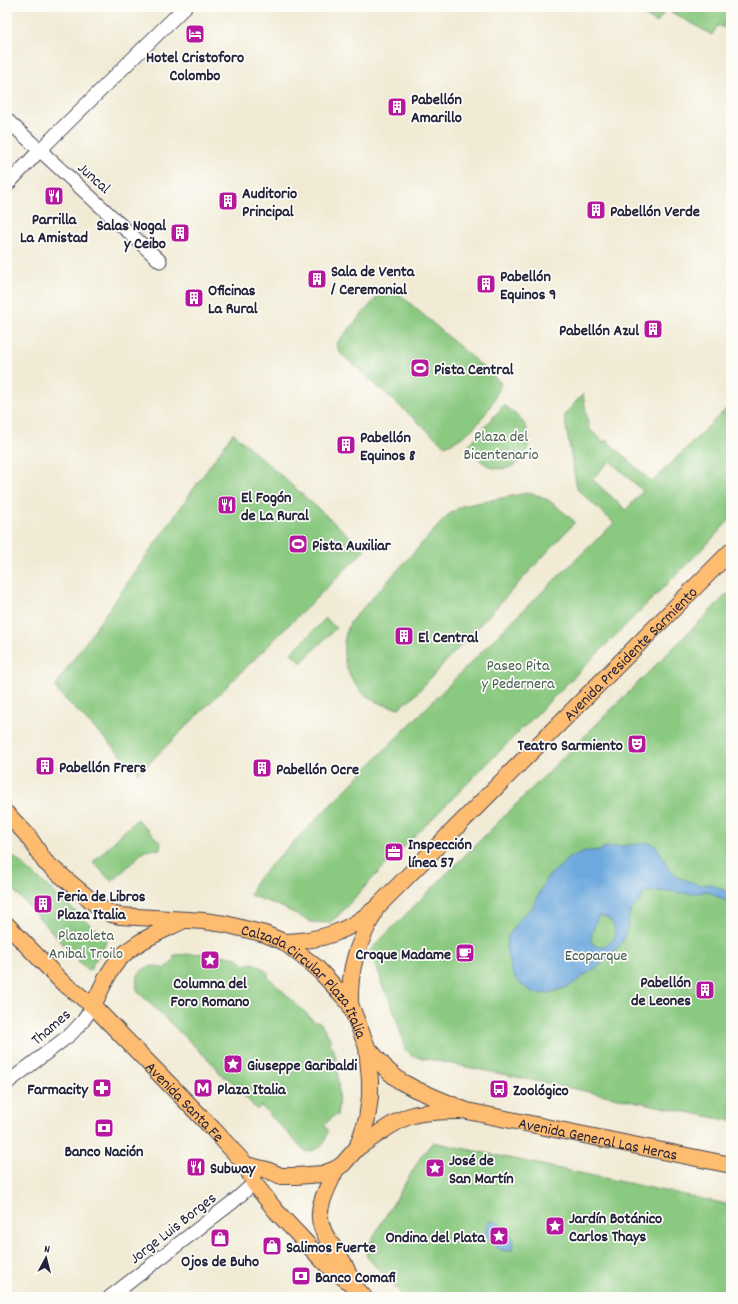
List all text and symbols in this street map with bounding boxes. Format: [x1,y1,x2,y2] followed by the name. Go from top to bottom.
[184,23,206,45] hotel icon: Hotel Cristoforo Colombo
[146,47,244,88] place label: Hotel Cristoforo Colombo
[411,89,462,130] place label: Pabellón Amarillo
[386,96,408,118] building icon: Pabellón Amarillo
[72,158,115,200] street label: Juncal
[242,183,297,224] place label: Auditorio Principal
[43,185,65,207] restaurant icon: Parrilla La Amistad
[217,190,239,212] building icon: Auditorio Principal
[585,199,607,221] building icon: Pabellón Verde
[610,201,700,224] place label: Pabellón Verde
[20,209,88,250] place label: Parrilla La Amistad
[96,215,166,256] place label: Salas Nogal y Ceibo
[169,222,191,244] building icon: Salas Nogal y Ceibo
[330,261,416,302] place label: Sala de Venta / Ceremonial
[500,266,556,307] place label: Pabellón Equinos 9
[306,268,328,290] building icon: Sala de Venta / Ceremonial
[475,273,497,295] building icon: Pabellón Equinos 9
[208,280,258,321] place label: Oficinas La Rural
[183,287,205,309] building icon: Oficinas La Rural
[642,318,664,340] building icon: Pabellón Azul
[559,320,639,343] place label: Pabellón Azul
[409,357,431,379] sports icon: Pista Central
[434,359,514,382] place label: Pista Central
[463,426,539,467] park label: Plaza del Bicentenario
[360,427,416,468] place label: Pabellón Equinos 8
[335,434,357,456] building icon: Pabellón Equinos 8
[241,487,309,528] place label: El Fogón de La Rural
[216,494,238,516] restaurant icon: El Fogón de La Rural
[287,533,309,555] sports icon: Pista Auxiliar
[312,535,392,558] place label: Pista Auxiliar
[559,582,704,727] street label: Avenida Presidente Sarmiento
[393,625,415,647] building icon: El Central
[418,627,478,650] place label: El Central
[482,655,555,696] park label: Paseo Pita y Pedernera
[626,733,648,755] theatre icon: Teatro Sarmiento
[518,735,623,758] place label: Teatro Sarmiento
[34,755,56,777] building icon: Pabellón Frers
[59,757,147,780] place label: Pabellón Frers
[251,757,273,779] building icon: Pabellón Ocre
[276,759,359,782] place label: Pabellón Ocre
[408,834,472,875] place label: Inspección línea 57
[383,841,405,863] office icon: Inspección línea 57
[57,886,146,927] place label: Feria de Libros Plaza Italia
[32,893,54,915] building icon: Feria de Libros Plaza Italia
[238,919,372,1043] street label: Calzada Circular Plaza Italia
[49,925,123,966] park label: Plazoleta Anibal Troilo
[454,942,476,964] cafe icon: Croque Madame
[355,944,451,967] place label: Croque Madame
[565,945,627,968] park label: Ecoparque
[199,949,221,971] place icon: Columna del Foro Romano
[631,972,691,1013] place label: Pabellón de Leones
[171,973,249,1014] place label: Columna del Foro Romano
[694,979,716,1001] building icon: Pabellón de Leones
[27,1004,77,1052] street label: Thames
[222,1053,244,1075] place icon: Giuseppe Garibaldi
[247,1055,357,1078] place label: Giuseppe Garibaldi
[139,1057,229,1148] street label: Avenida Santa Fe
[91,1077,113,1099] pharmacy icon: Farmacity
[192,1077,214,1099] metro station icon: Plaza Italia
[488,1078,510,1100] bus stop icon: Zoológico
[27,1079,90,1102] place label: Farmacity
[217,1079,287,1102] place label: Plaza Italia
[513,1080,569,1103] place label: Zoológico
[516,1113,680,1168] street label: Avenida General Las Heras
[93,1117,115,1139] bank icon: Banco Nación
[65,1141,143,1164] place label: Banco Nación
[449,1150,514,1191] place label: José de San Martín
[185,1156,207,1178] restaurant icon: Subway
[424,1157,446,1179] place icon: José de San Martín
[210,1158,257,1181] place label: Subway
[125,1187,222,1270] street label: Jorge Luis Borges
[569,1208,662,1249] place label: Jardín Botánico Carlos Thays
[544,1215,566,1237] place icon: Jardín Botánico Carlos Thays
[488,1225,510,1247] place icon: Ondina del Plata
[209,1227,231,1249] shop icon: Ojos de Buho
[385,1227,486,1250] place label: Ondina del Plata
[261,1235,283,1257] shop icon: Salimos Fuerte
[286,1237,376,1260] place label: Salimos Fuerte
[26,1238,66,1278] north arrow
[43,1242,51,1258] text: N
[181,1251,259,1274] place label: Ojos de Buho
[290,1265,312,1287] bank icon: Banco Comafi
[315,1267,396,1290] place label: Banco Comafi

